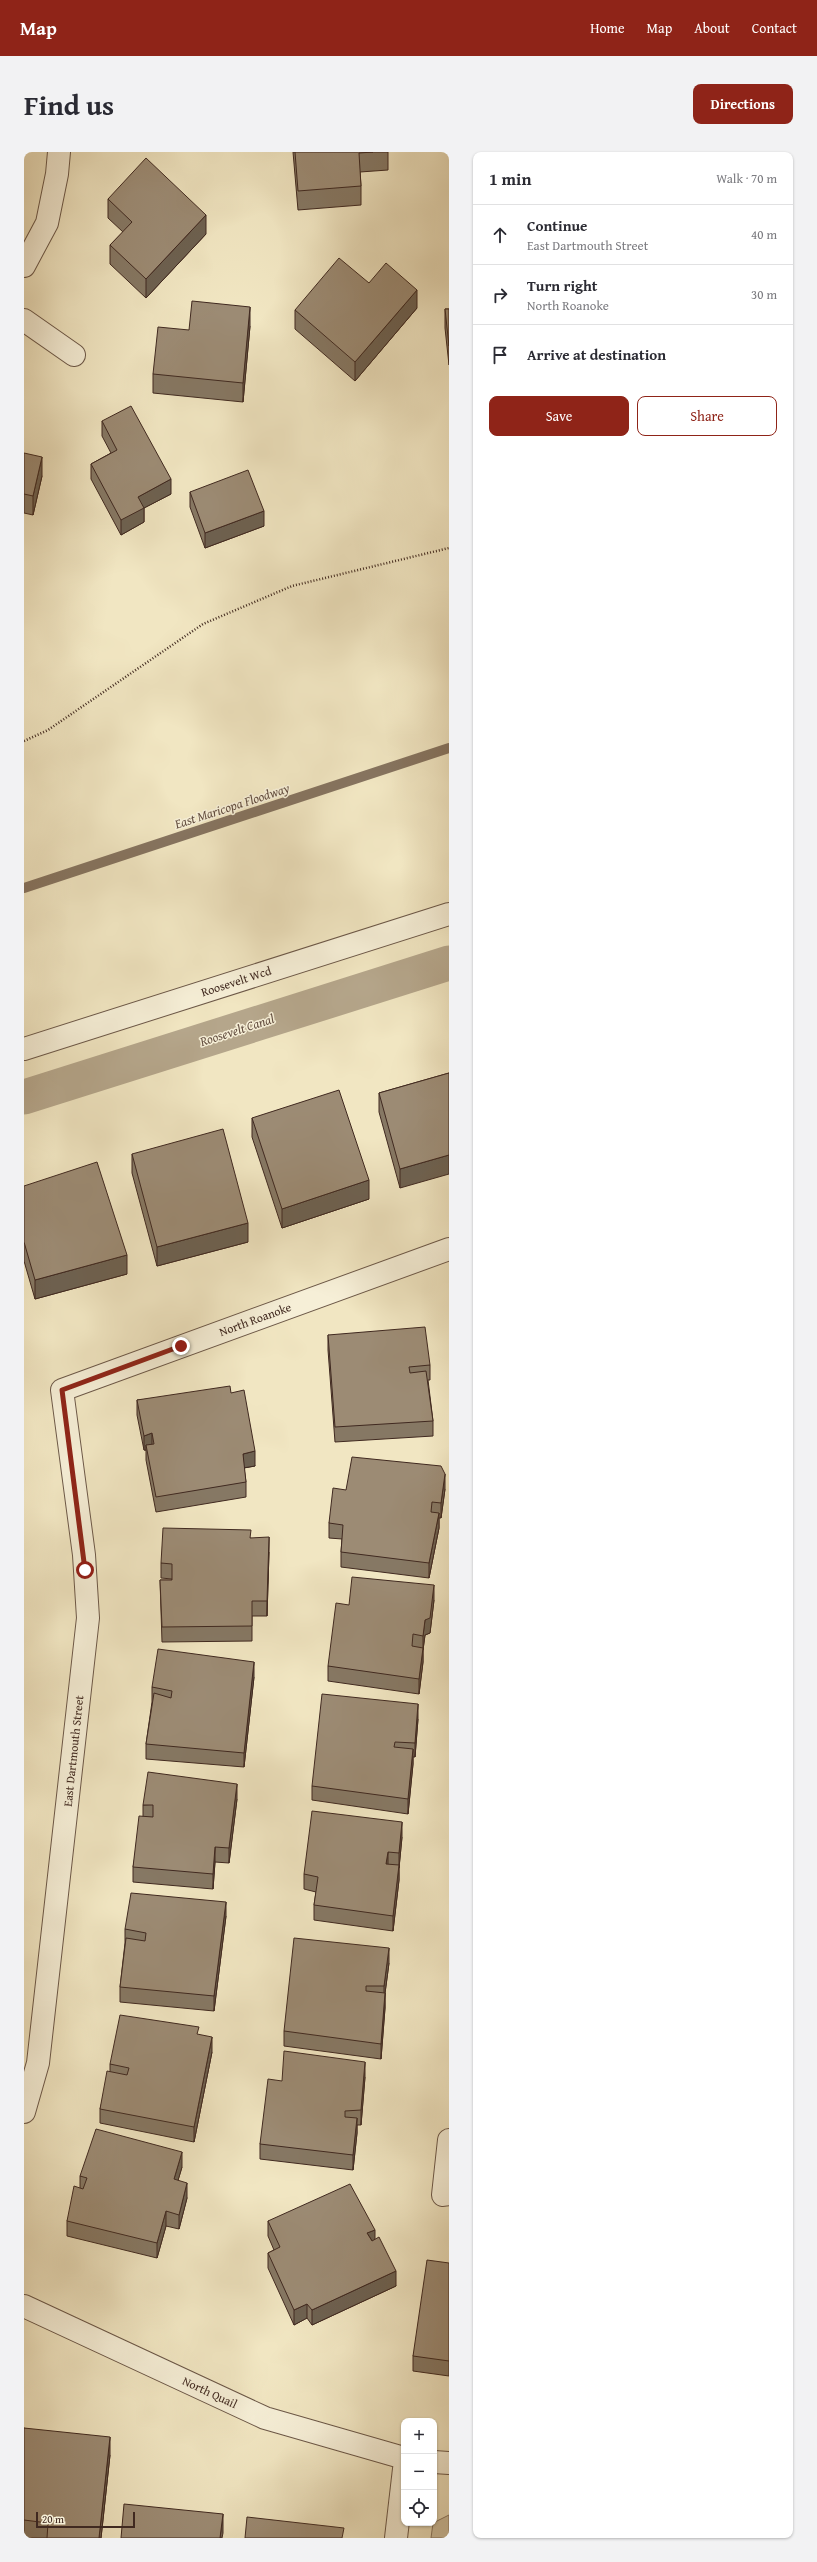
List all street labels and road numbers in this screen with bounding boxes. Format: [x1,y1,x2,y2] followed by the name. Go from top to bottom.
[199,961,274,1000] street label: Roosevelt Wcd
[217,1298,294,1340] street label: North Roanoke
[59,1694,87,1808] street label: East Dartmouth Street
[180,2372,241,2412] street label: North Quail

